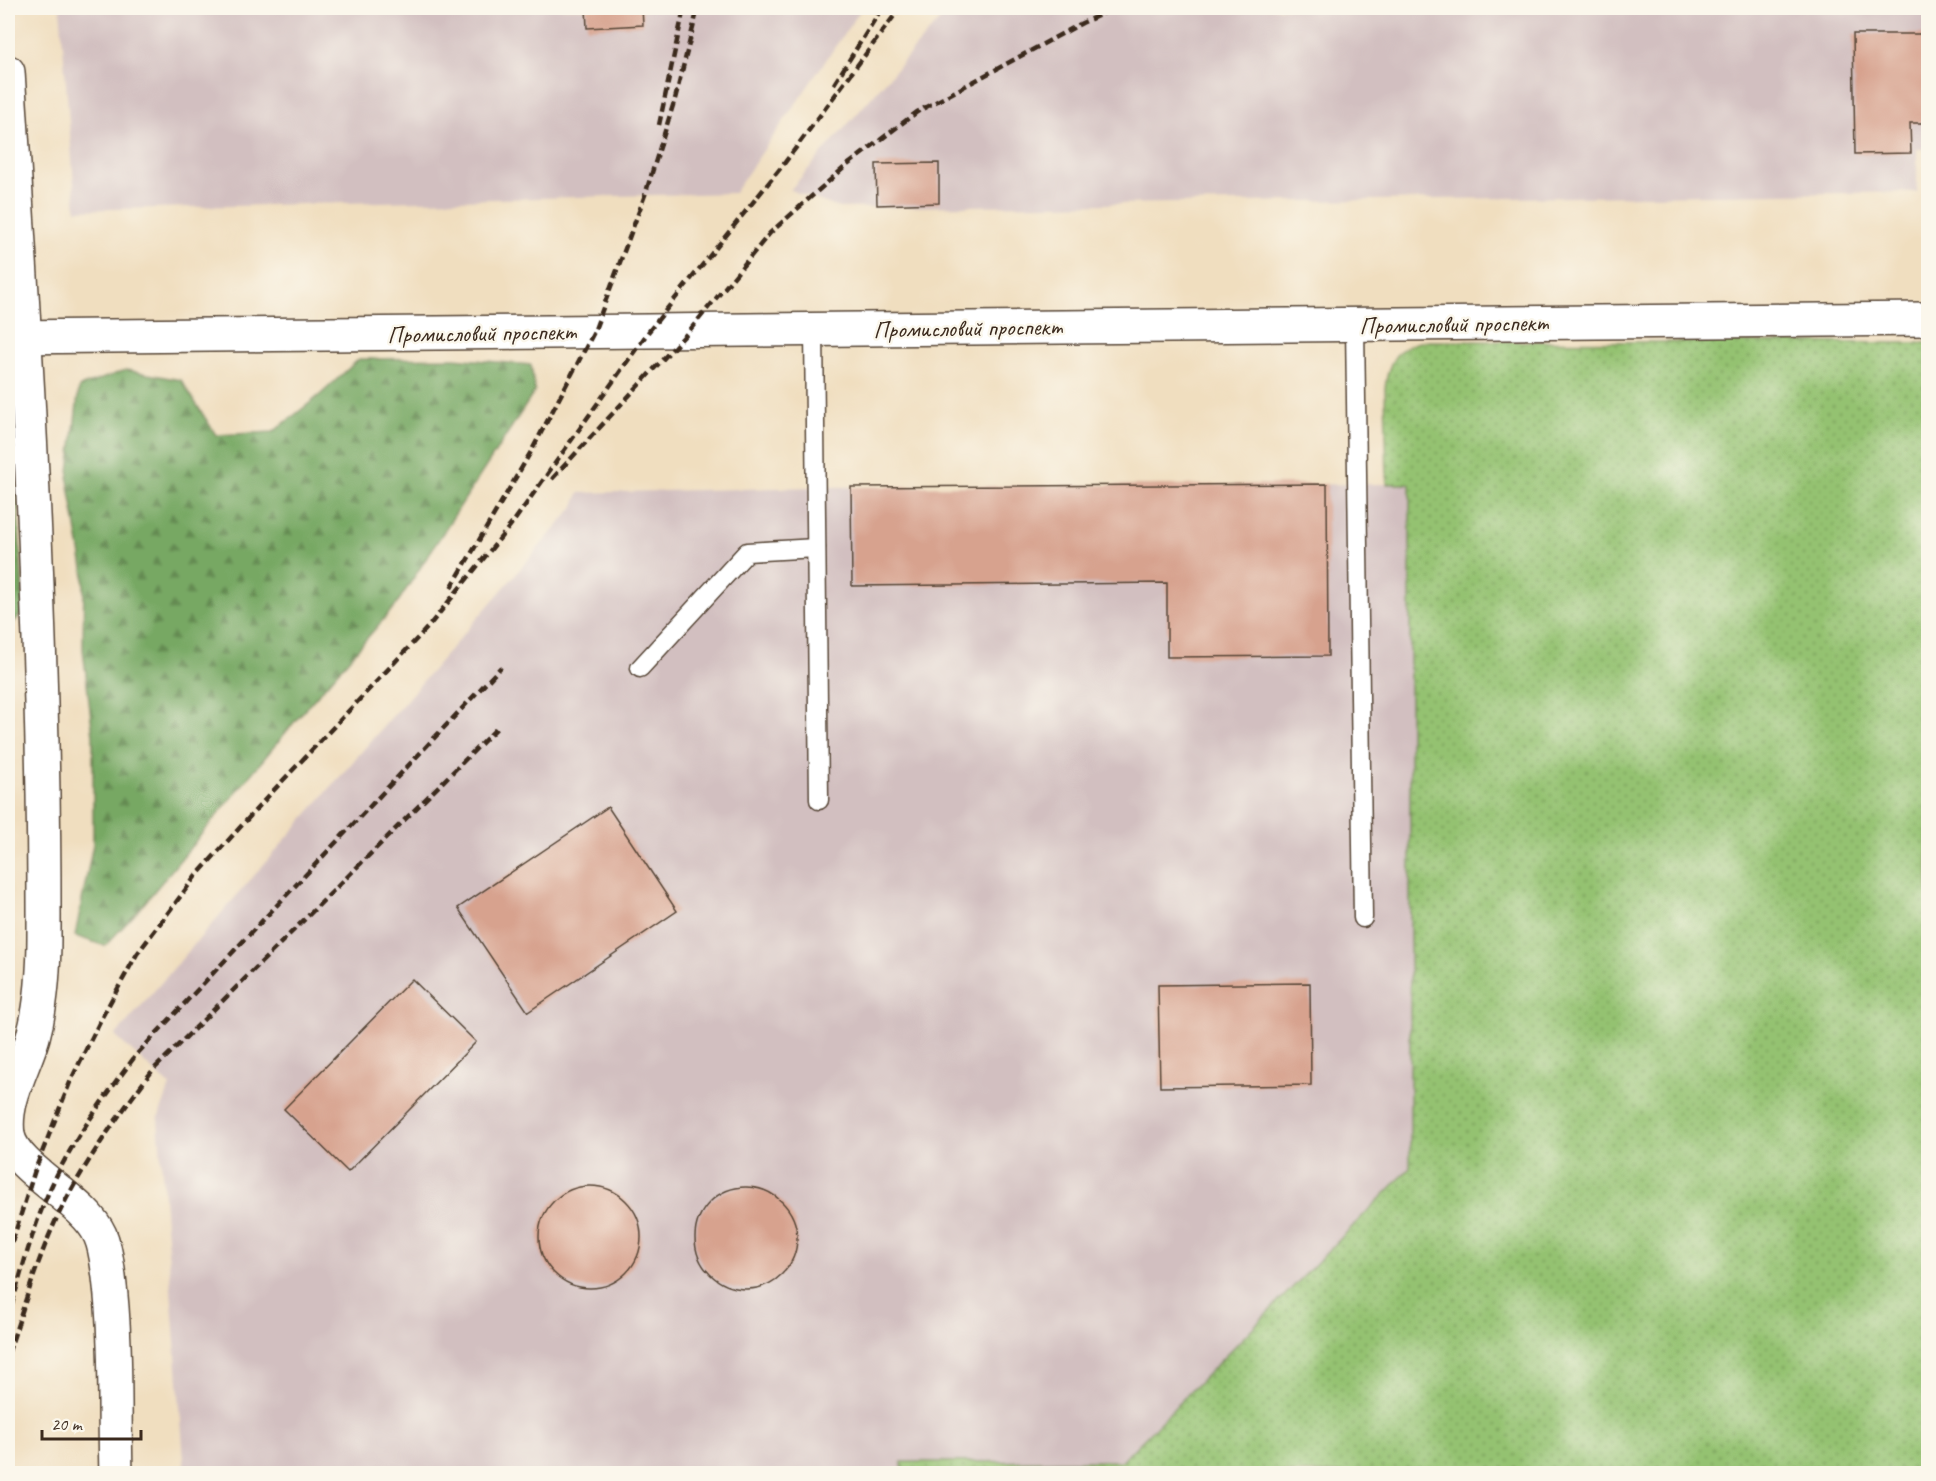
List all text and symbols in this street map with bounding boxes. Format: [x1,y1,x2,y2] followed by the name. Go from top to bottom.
[1359,307,1549,341] street label: Промисловий проспект
[873,311,1063,345] street label: Промисловий проспект
[387,316,577,350] street label: Промисловий проспект
[42,1403,141,1441] scale bar
[51,1413,84,1435] text: 20 m

